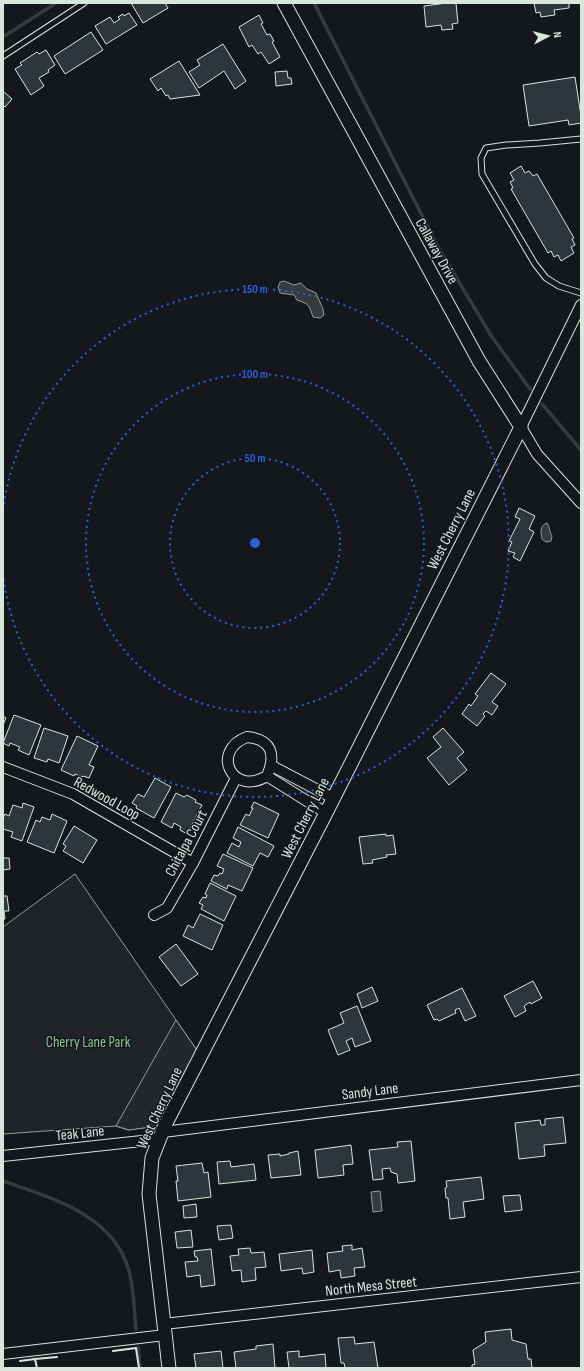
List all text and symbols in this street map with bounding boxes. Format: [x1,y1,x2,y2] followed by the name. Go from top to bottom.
[528,16,568,56] north arrow
[551,31,564,39] text: N
[411,215,462,287] street label: Callaway Drive
[242,282,268,297] text: 150 m
[242,367,268,382] text: 100 m
[245,451,265,466] text: 50 m
[423,486,480,573] street label: West Cherry Lane
[248,536,262,550] centre of rings
[70,773,143,824] street label: Redwood Loop
[277,775,334,862] street label: West Cherry Lane
[161,806,212,880] street label: Chitalpa Court
[46,1033,131,1052] park label: Cherry Lane Park
[132,1064,187,1152] street label: West Cherry Lane
[341,1079,399,1104] street label: Sandy Lane
[55,1121,105,1145] street label: Teak Lane
[324,1272,418,1301] street label: North Mesa Street

